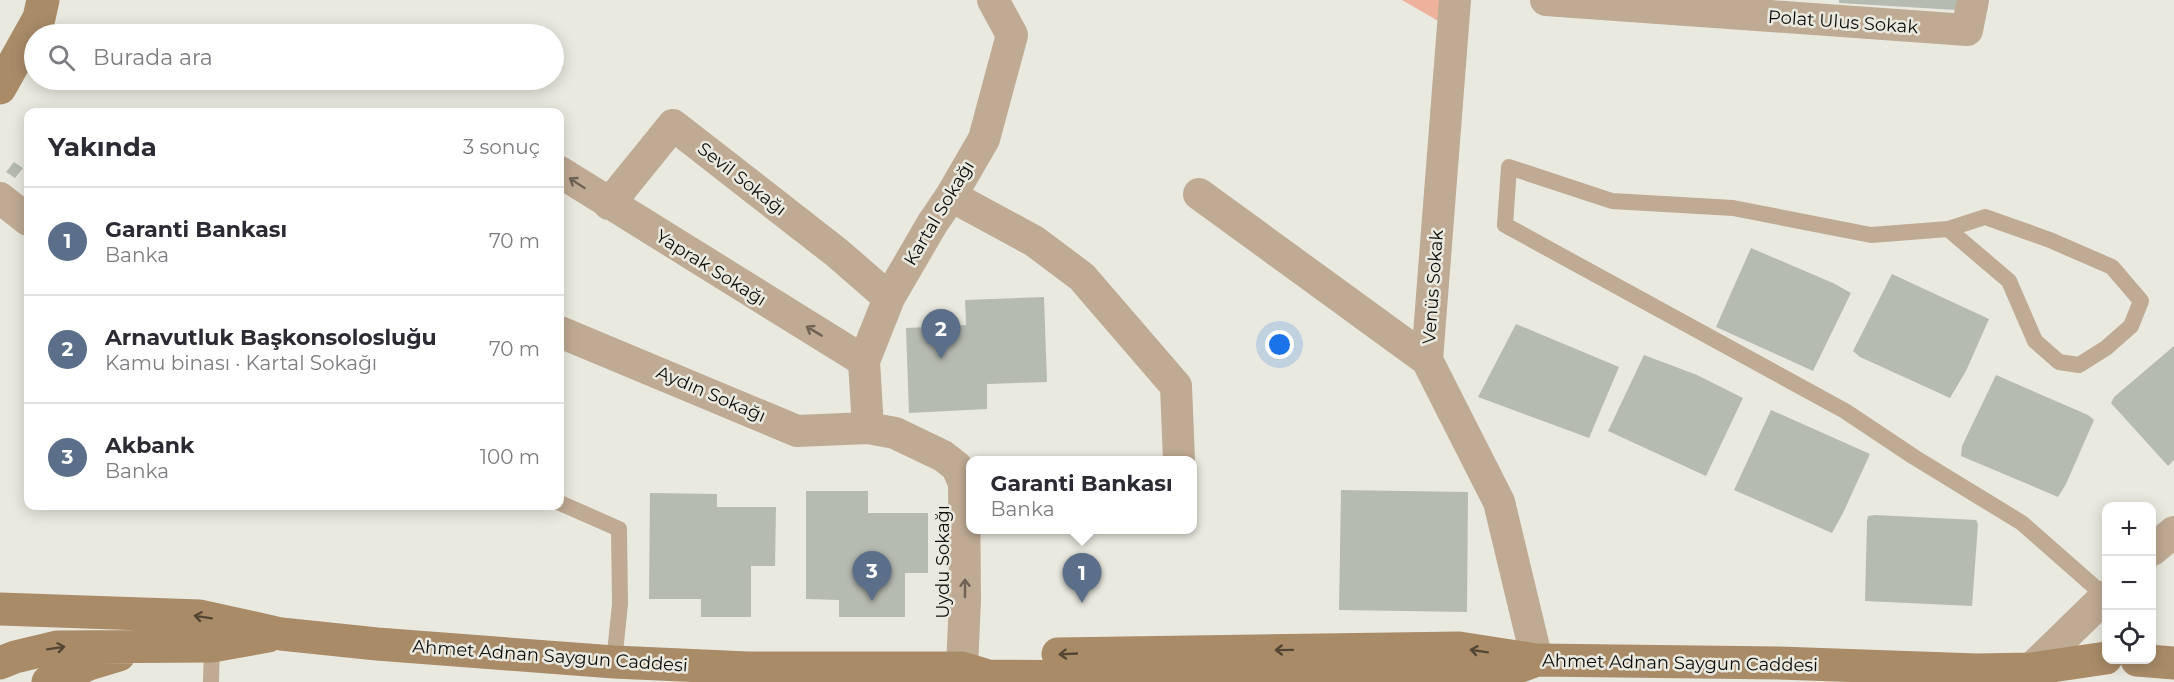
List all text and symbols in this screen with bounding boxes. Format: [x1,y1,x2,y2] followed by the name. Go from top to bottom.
[1767,6,1919,38] street label: Polat Ulus Sokak
[24,24,564,90] search box
[45,41,78,74] icon: search
[93,44,213,71] text: Burada ara
[48,131,157,163] text: Yakında
[463,135,540,159] text: 3 sonuç
[693,137,791,221] street label: Sevil Sokağı
[899,157,979,269] street label: Kartal Sokağı
[569,177,586,189] one-way arrow
[105,216,287,243] text: Garanti Bankası
[652,225,770,311] street label: Yaprak Sokağı
[64,229,71,253] text: 1
[489,229,540,253] text: 70 m
[1418,229,1448,345] street label: Venüs Sokak
[105,243,169,267] text: Banka
[922,310,960,359] pin: 2
[105,324,437,351] text: Arnavutluk Başkonsolosluğu
[806,324,823,336] one-way arrow
[1265,330,1294,359] your location
[62,337,73,361] text: 2
[489,337,540,361] text: 70 m
[105,351,377,375] text: Kamu binası · Kartal Sokağı
[653,361,769,427] street label: Aydın Sokağı
[105,432,194,459] text: Akbank
[62,445,73,469] text: 3
[480,445,540,469] text: 100 m
[966,456,1197,534] popup
[105,459,169,483] text: Banka
[990,470,1173,497] text: Garanti Bankası
[990,497,1054,521] text: Banka
[2102,502,2156,664] map controls
[2102,502,2156,556] button: +
[932,505,954,619] street label: Uydu Sokağı
[852,552,892,601] pin: 3
[1062,554,1102,603] pin: 1
[2102,556,2156,610] button: −
[959,579,971,599] one-way arrow
[2102,610,2156,664] button: locate
[194,611,214,622] one-way arrow
[412,635,688,677] street label: Ahmet Adnan Saygun Caddesi
[46,642,66,653] one-way arrow
[1275,644,1295,656] one-way arrow
[1469,645,1489,656] one-way arrow
[1059,648,1079,659] one-way arrow
[1542,650,1818,676] street label: Ahmet Adnan Saygun Caddesi

